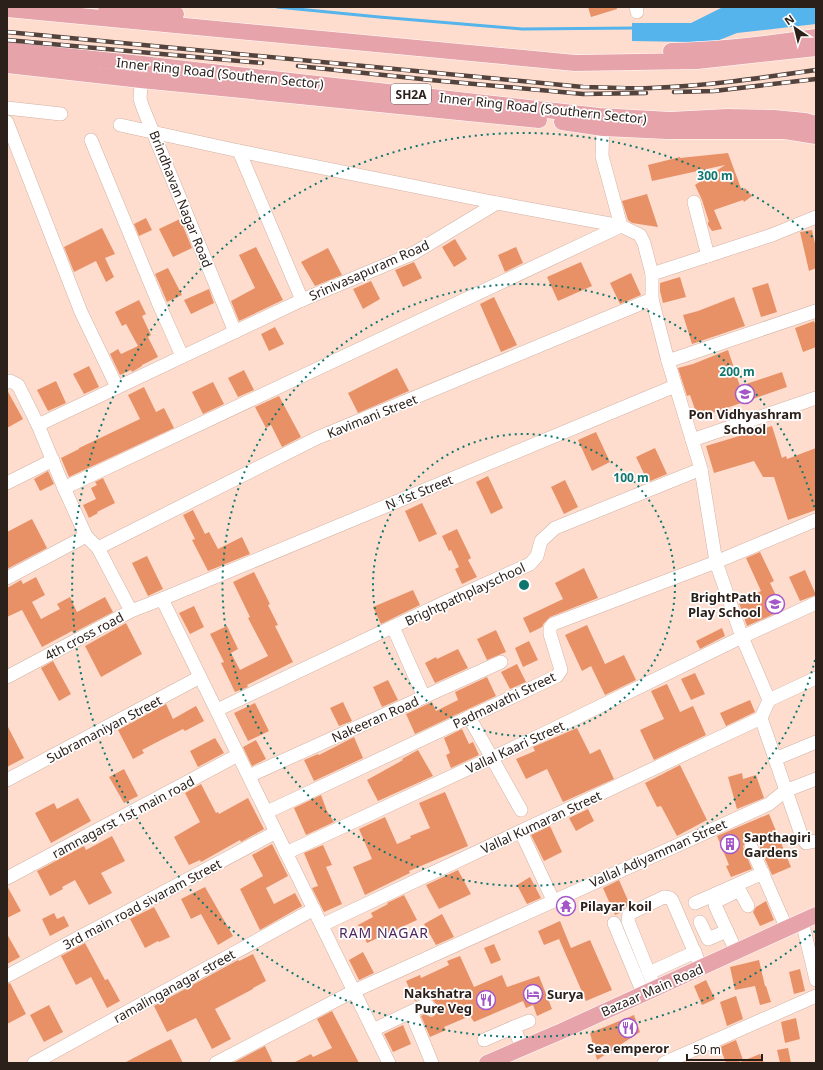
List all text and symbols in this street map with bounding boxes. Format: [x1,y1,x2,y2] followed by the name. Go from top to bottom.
[775,8,815,48] north arrow
[781,11,797,28] text: N
[115,53,325,93] street label: Inner Ring Road (Southern Sector)
[391,84,431,104] road number: SH2A
[438,88,648,128] street label: Inner Ring Road (Southern Sector)
[145,128,217,270] street label: Brindhavan Nagar Road
[697,167,733,184] text: 300 m
[306,235,432,305] street label: Srinivasapuram Road
[719,363,755,380] text: 200 m
[734,383,756,405] school or university icon: Pon Vidhyashram School
[324,390,420,442] street label: Kavimani Street
[688,405,802,438] place label: Pon Vidhyashram School
[613,469,649,486] text: 100 m
[383,470,456,514] street label: N 1st Street
[402,558,528,630] street label: Brightpathplayschool
[517,578,531,592] centre of rings
[688,588,761,621] place label: BrightPath Play School
[764,593,786,615] school or university icon: BrightPath Play School
[41,608,127,664] street label: 4th cross road
[450,667,559,733] street label: Padmavathi Street
[43,691,165,767] street label: Subramaniyan Street
[328,692,422,746] street label: Nakeeran Road
[463,716,567,778] street label: Vallal Kaari Street
[49,772,197,862] street label: ramnagarst 1st main road
[478,786,605,858] street label: Vallal Kumaran Street
[587,814,730,891] street label: Vallal Adiyamman Street
[744,828,811,861] place label: Sapthagiri Gardens
[719,833,741,855] building icon: Sapthagiri Gardens
[59,854,225,954] street label: 3rd main road sivaram Street
[555,895,577,917] temple icon: Pilayar koil
[580,897,652,915] place label: Pilayar koil
[339,923,429,942] district label: RAM NAGAR
[110,945,238,1027] street label: ramalinganagar street
[598,959,706,1021] street label: Bazaar Main Road
[522,983,544,1005] hotel icon: Surya
[404,984,472,1017] place label: Nakshatra Pure Veg
[547,985,584,1003] place label: Surya
[475,989,497,1011] restaurant icon: Nakshatra Pure Veg
[617,1017,639,1039] restaurant icon: Sea emperor
[687,1036,762,1062] scale bar
[587,1039,669,1057] place label: Sea emperor
[693,1041,721,1058] text: 50 m

